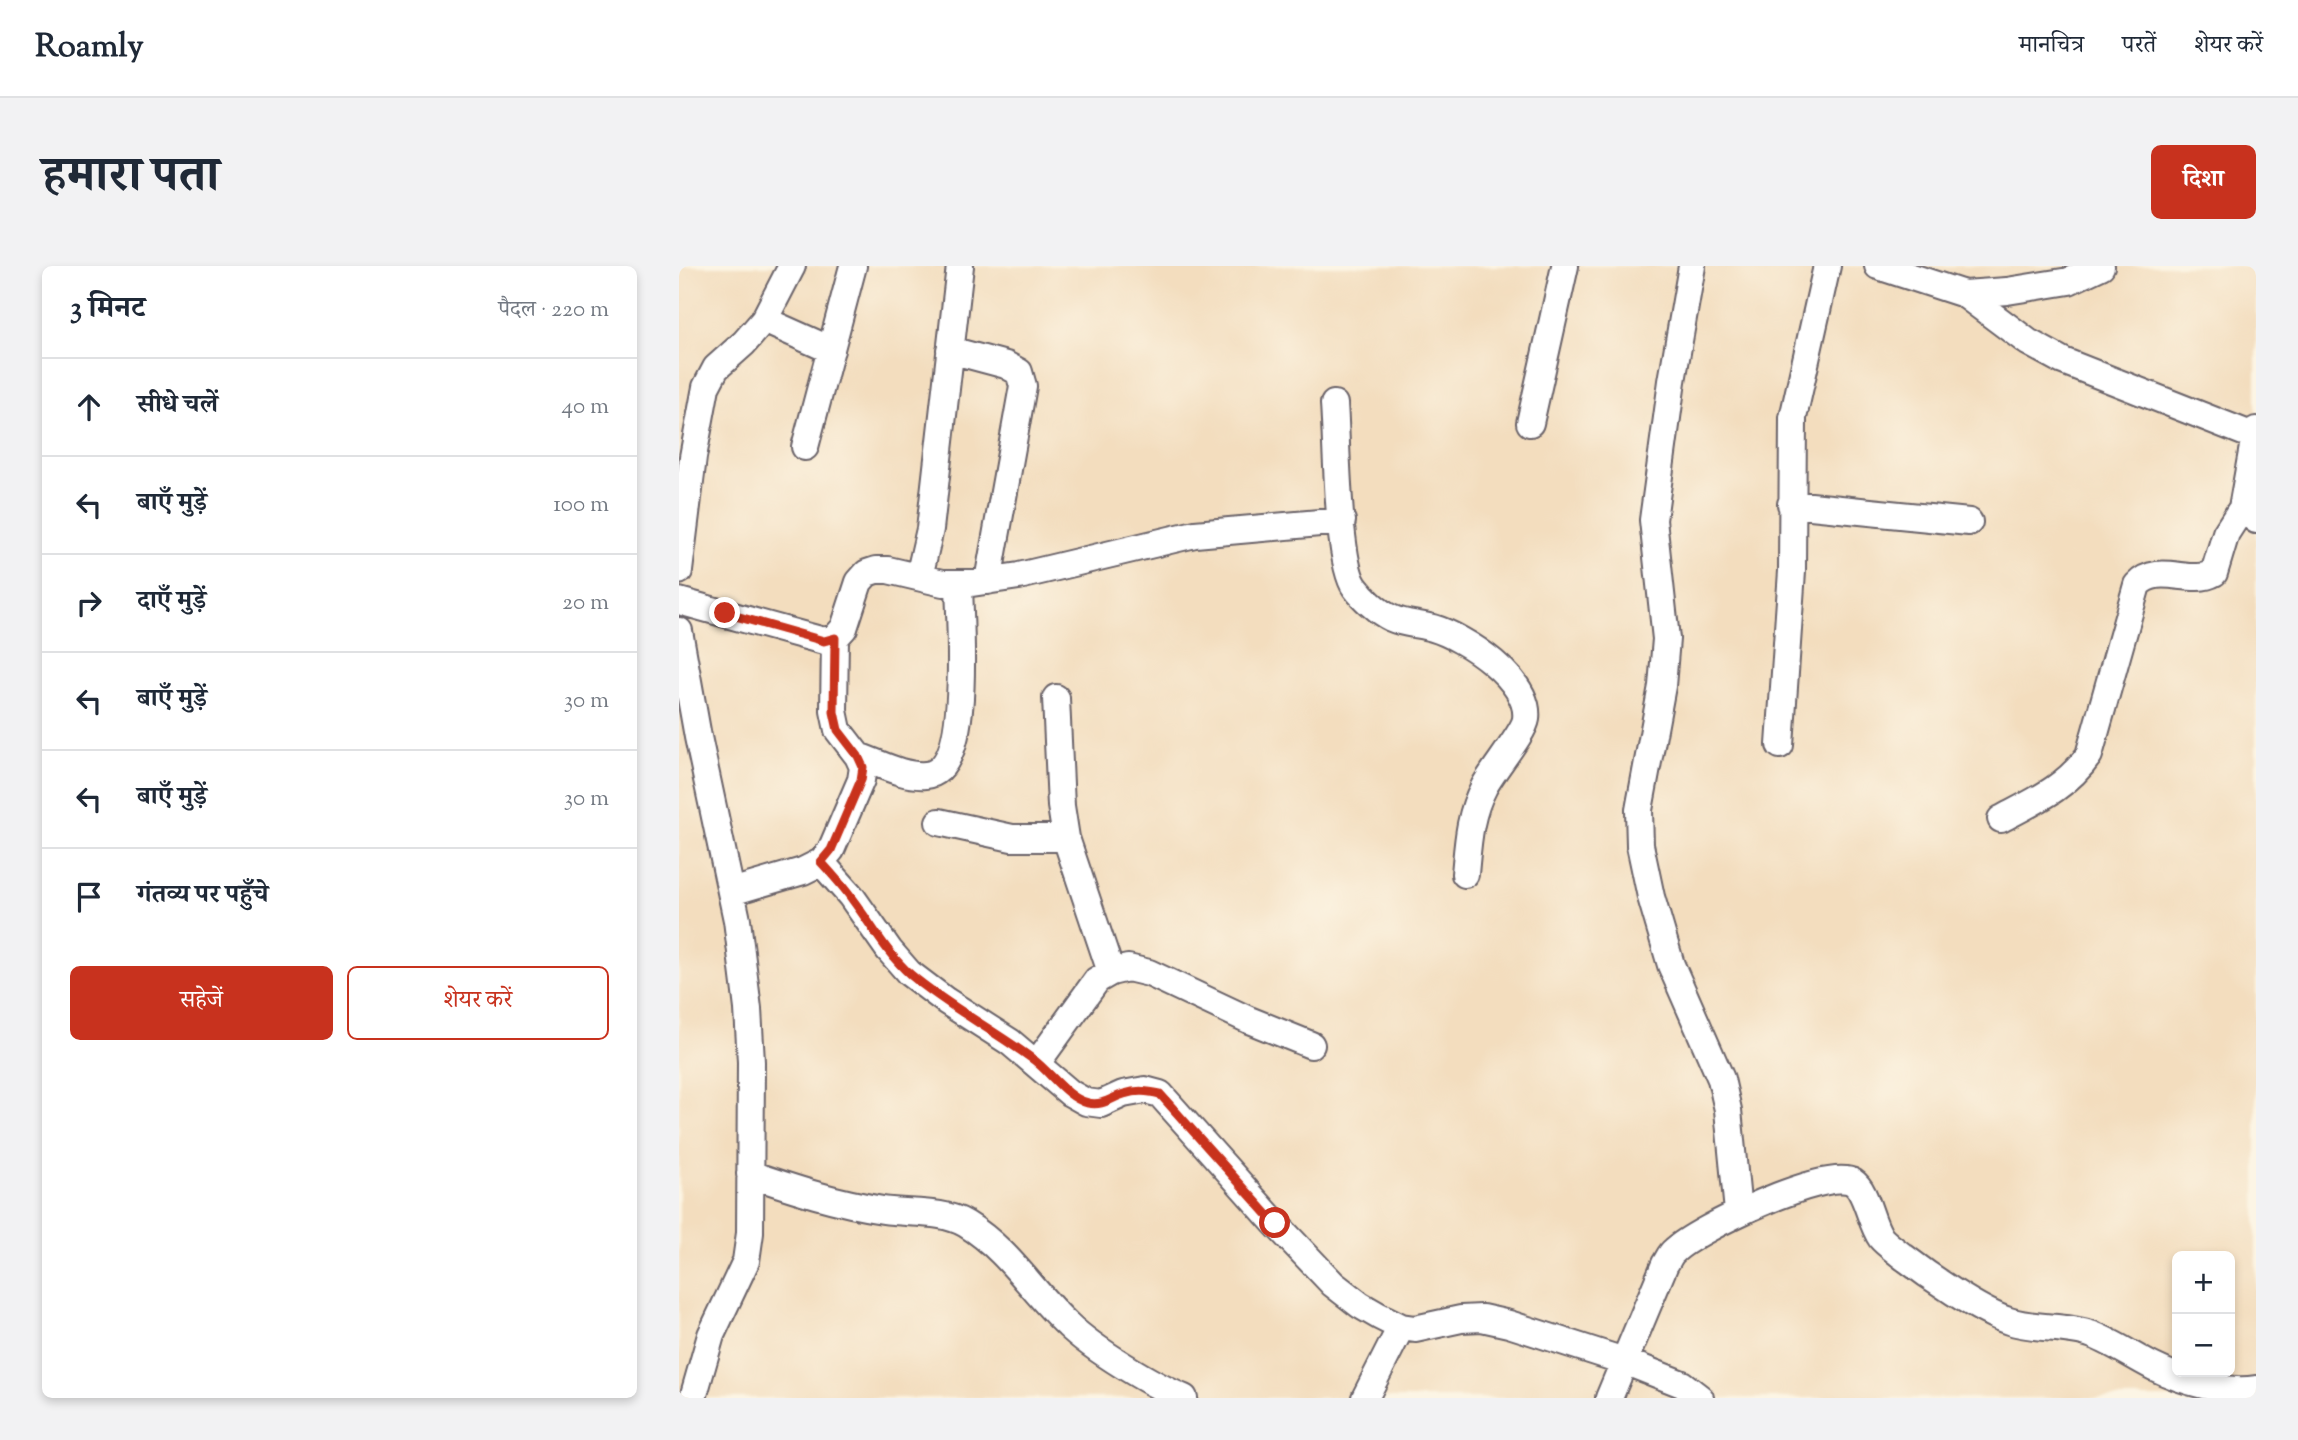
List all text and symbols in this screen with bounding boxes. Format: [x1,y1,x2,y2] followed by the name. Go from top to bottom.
[35,24,144,72] text: Roamly
[2019,29,2084,63] text: मानचित्र
[2122,29,2156,63] text: परतें
[2194,29,2263,63] text: शेयर करें
[42,143,219,213] text: हमारा पता
[2151,145,2256,219] button: दिशा
[70,288,145,331] text: 3 मिनट
[498,294,609,327] text: पैदल · 220 m
[137,387,218,424] text: सीधे चलें
[70,388,108,426] icon: ahead
[562,391,609,424] text: 40 m
[137,485,207,522] text: बाएँ मुड़ें
[70,486,108,524] icon: left
[553,489,609,522] text: 100 m
[137,583,206,620] text: दाएँ मुड़ें
[70,584,108,622] icon: right
[562,587,609,620] text: 20 m
[709,597,740,628] route end
[137,681,207,718] text: बाएँ मुड़ें
[70,682,108,720] icon: left
[564,685,609,718] text: 30 m
[137,779,207,816] text: बाएँ मुड़ें
[70,780,108,818] icon: left
[564,783,609,816] text: 30 m
[137,877,268,914] text: गंतव्य पर पहुँचे
[70,878,108,916] icon: arrive
[70,966,333,1040] button: सहेजें
[347,966,609,1040] button: शेयर करें
[1259,1207,1290,1238] route start
[2172,1251,2235,1377] map controls
[2172,1251,2235,1314] button: +
[2172,1314,2235,1377] button: −

